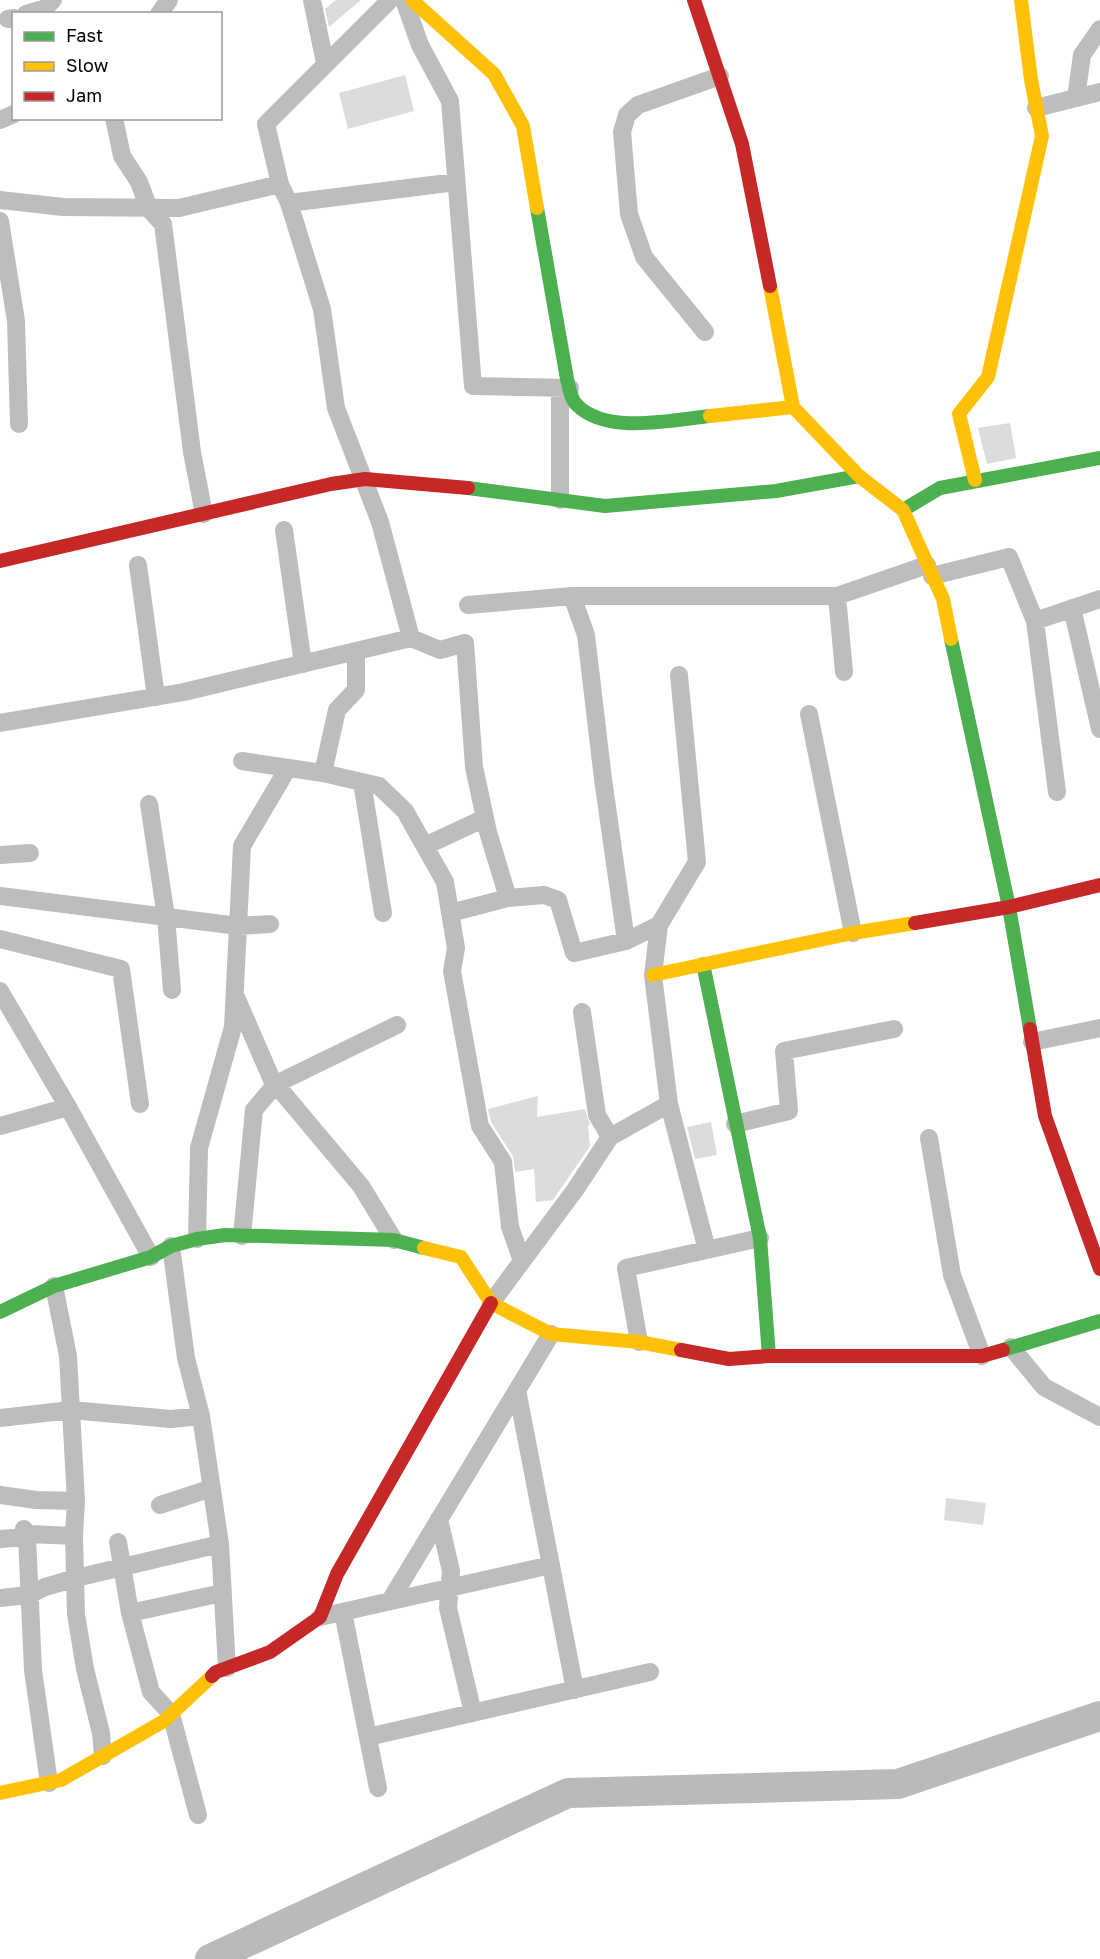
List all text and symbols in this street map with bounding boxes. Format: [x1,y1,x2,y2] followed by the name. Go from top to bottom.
[12,12,222,120] legend
[66,24,103,46] text: Fast
[66,54,109,76] text: Slow
[66,84,102,106] text: Jam

